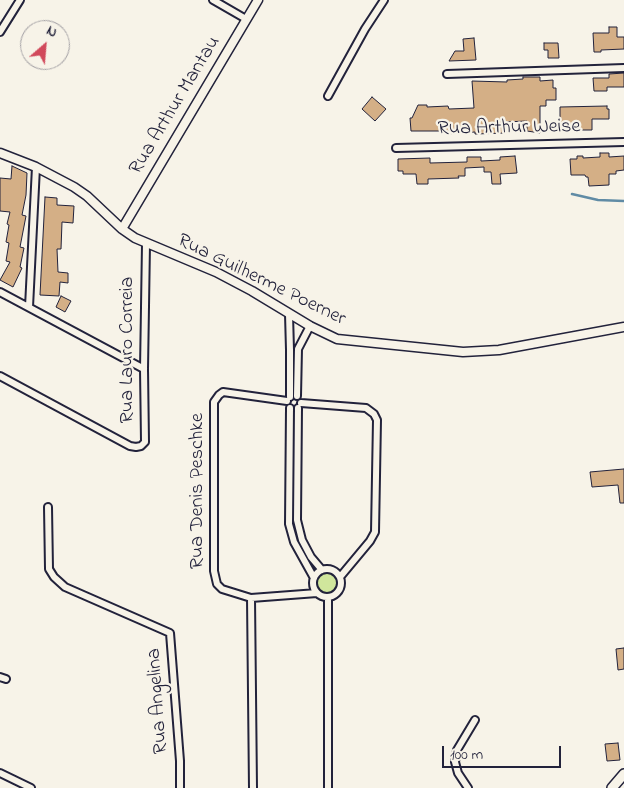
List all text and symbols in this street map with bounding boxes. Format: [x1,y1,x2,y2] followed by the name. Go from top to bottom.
[20,20,70,70] north arrow
[43,21,61,44] text: N
[125,32,227,180] street label: Rua Arthur Mantau
[437,116,581,142] street label: Rua Arthur Weise
[173,230,349,332] street label: Rua Guilherme Poerner
[117,277,141,423] street label: Rua Lauro Correia
[187,413,211,569] street label: Rua Denis Peschke
[143,647,175,755] street label: Rua Angelina
[444,736,563,768] scale bar
[450,744,483,766] text: 100 m

